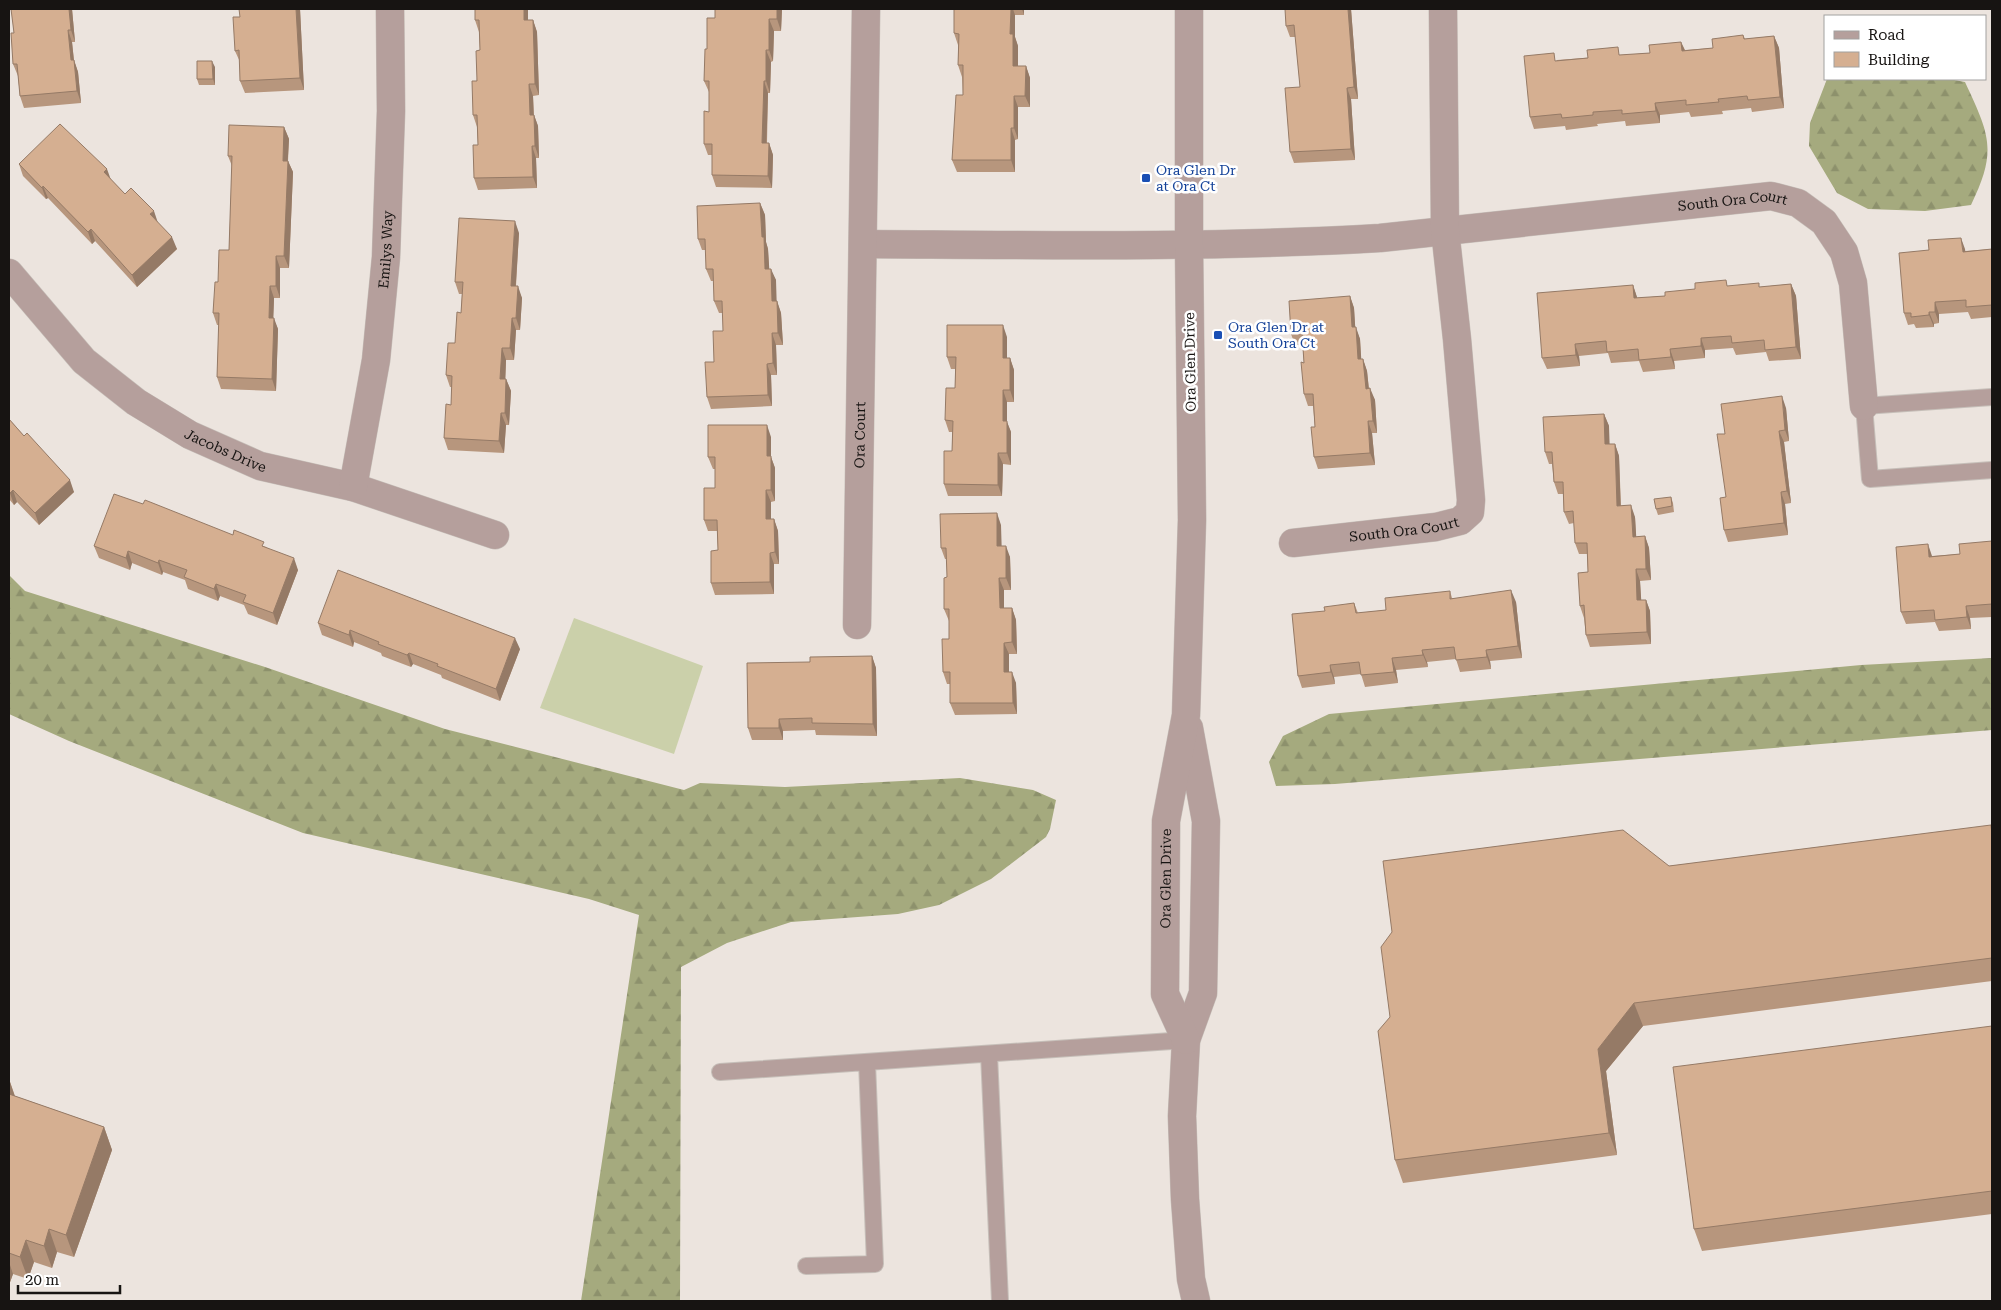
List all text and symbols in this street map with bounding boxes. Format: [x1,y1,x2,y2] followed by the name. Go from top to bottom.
[1824,15,1986,80] legend
[1868,26,1905,44] text: Road
[1868,51,1930,69] text: Building
[1156,162,1236,194] place label: Ora Glen Dr at Ora Ct
[1140,172,1152,184] marker: Ora Glen Dr at Ora Ct
[1677,188,1789,214] street label: South Ora Court
[375,210,396,289] street label: Emilys Way
[1181,312,1199,412] street label: Ora Glen Drive
[1228,319,1324,351] place label: Ora Glen Dr at South Ora Ct
[1212,329,1224,341] marker: Ora Glen Dr at South Ora Ct
[851,402,868,468] street label: Ora Court
[182,426,268,475] street label: Jacobs Drive
[1348,514,1461,545] street label: South Ora Court
[1157,828,1174,929] street label: Ora Glen Drive
[18,1262,120,1294] scale bar
[25,1271,60,1289] text: 20 m

